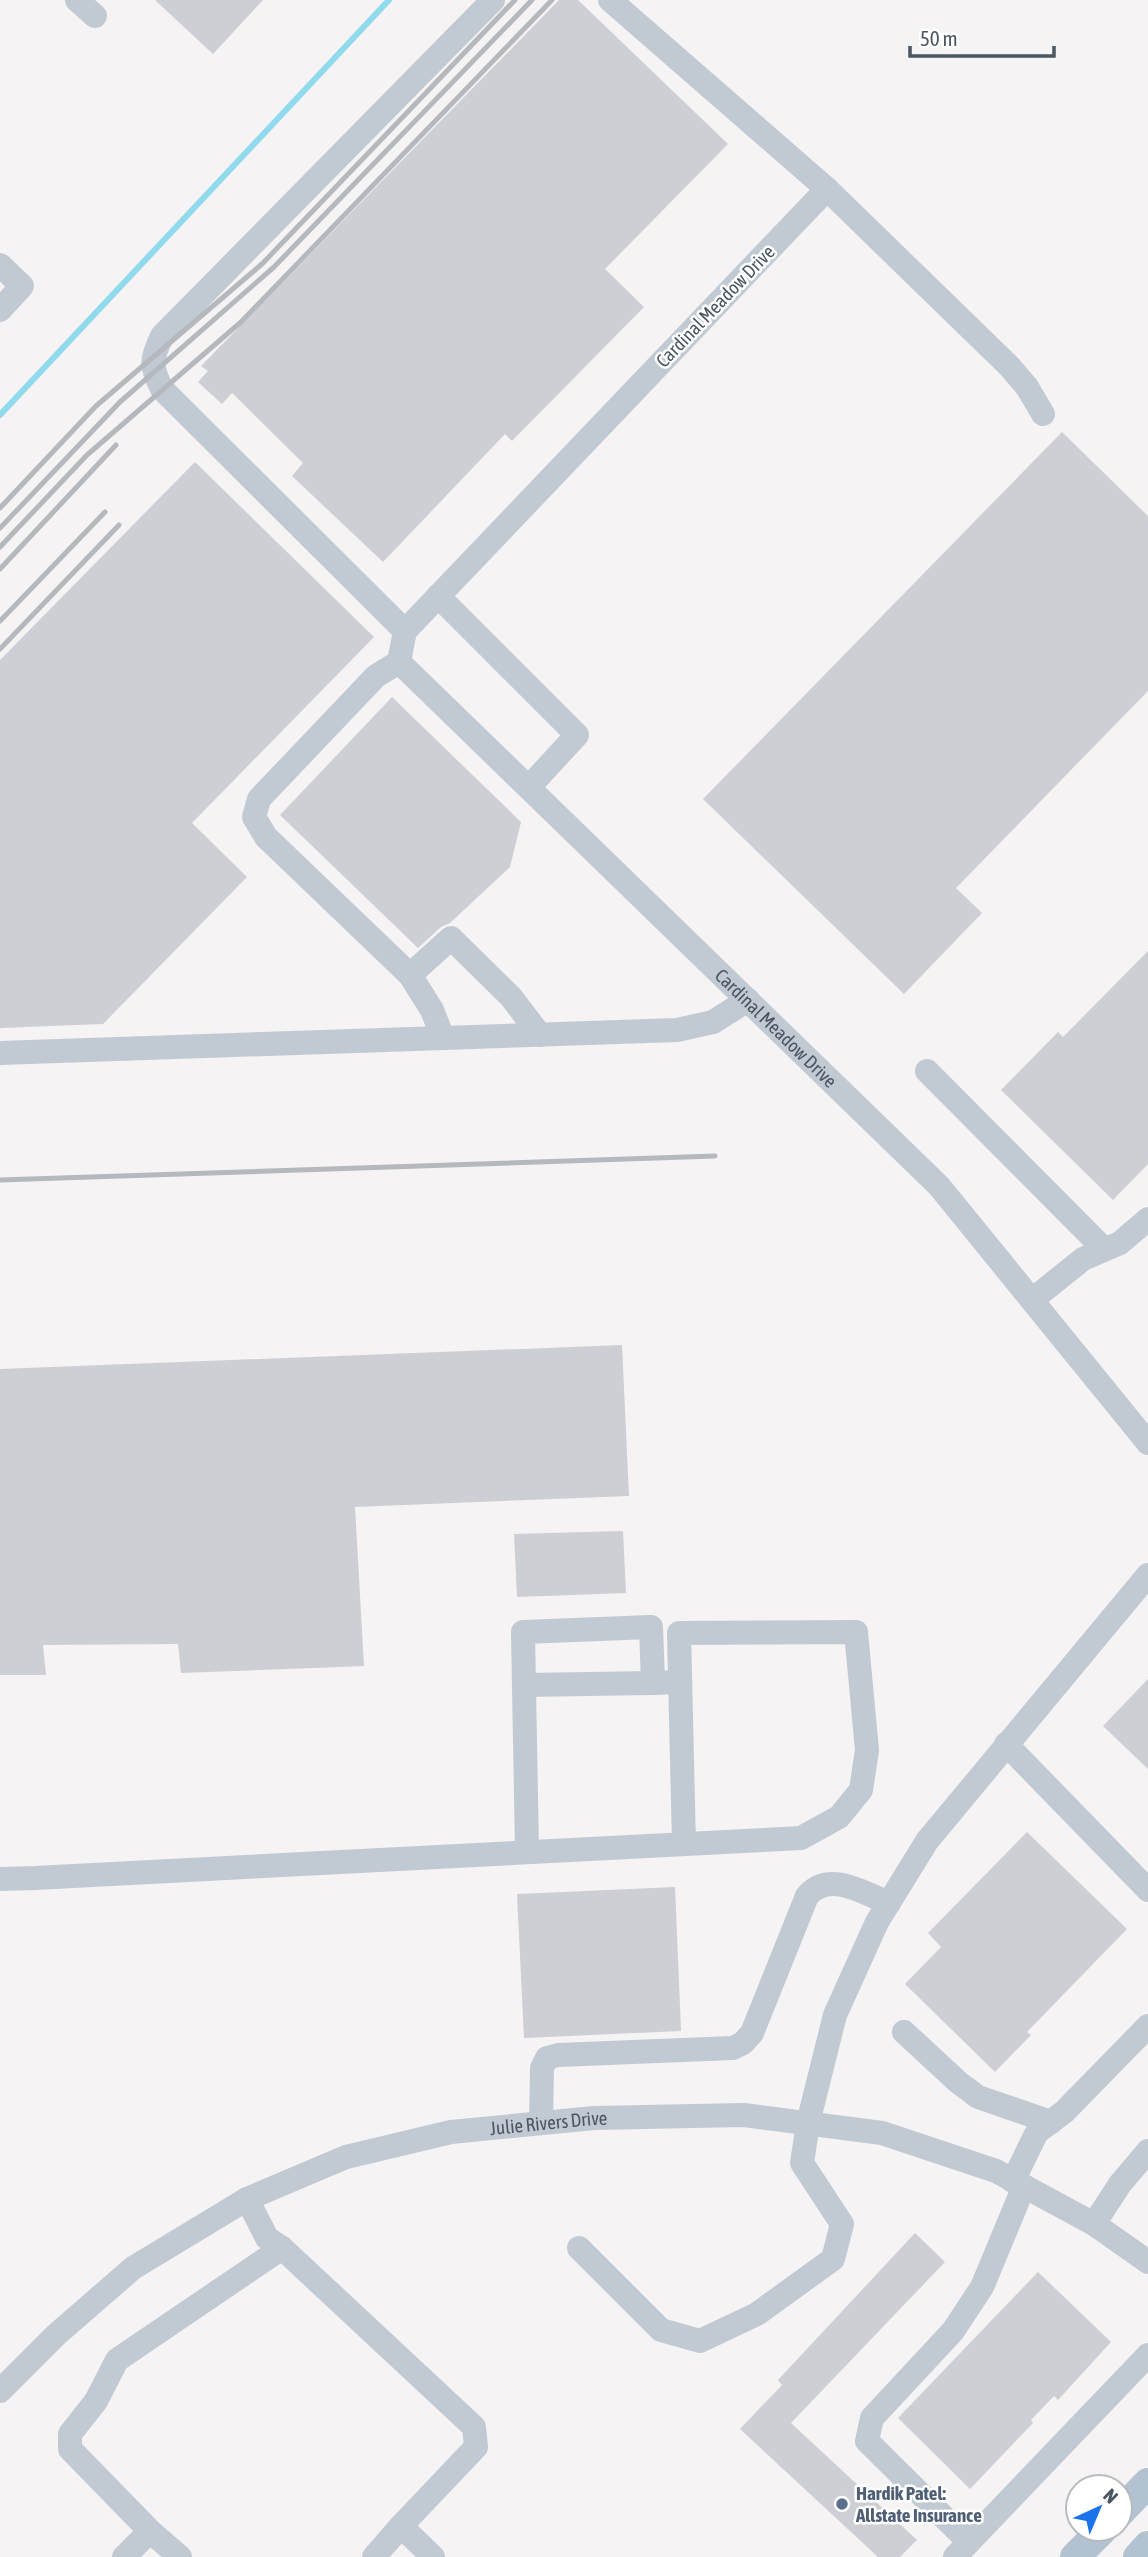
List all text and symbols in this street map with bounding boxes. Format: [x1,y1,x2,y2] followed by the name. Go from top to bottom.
[910,14,1054,58] scale bar
[920,26,958,50] text: 50 m
[651,241,779,371] street label: Cardinal Meadow Drive
[711,964,842,1092] street label: Cardinal Meadow Drive
[489,2107,608,2139] street label: Julie Rivers Drive
[1064,2473,1134,2543] north arrow
[855,2482,982,2526] place label: Hardik Patel: Allstate Insurance
[1099,2484,1122,2508] text: N
[834,2496,850,2512] marker: Hardik Patel: Allstate Insurance

